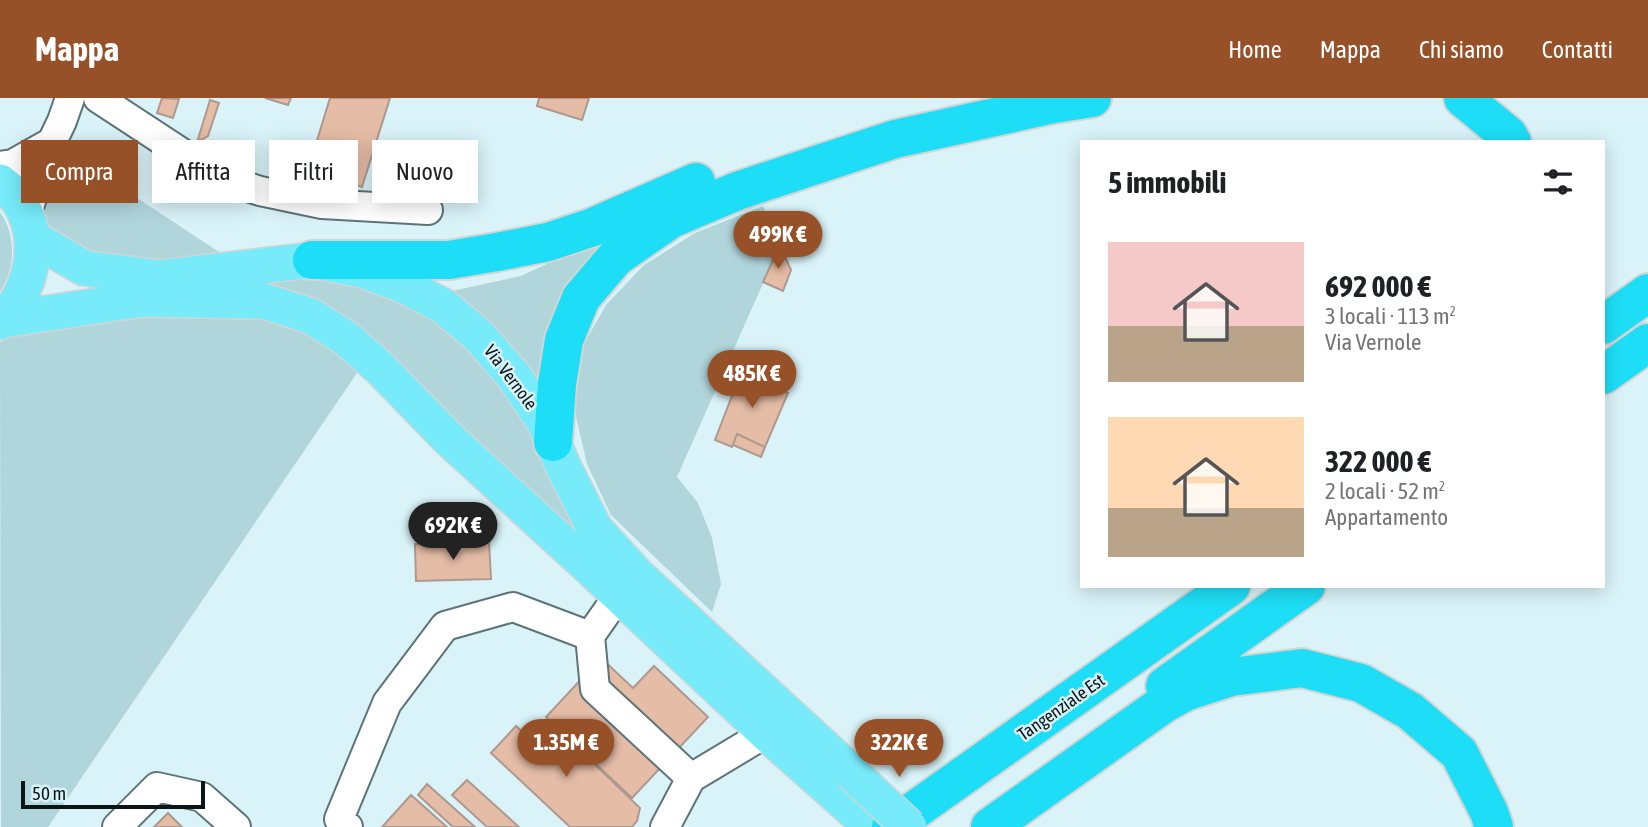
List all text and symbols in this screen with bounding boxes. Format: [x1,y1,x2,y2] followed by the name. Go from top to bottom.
[35,30,119,68] text: Mappa
[1228,36,1282,63] text: Home
[1320,36,1381,63] text: Mappa
[1419,36,1504,63] text: Chi siamo
[1542,36,1613,63] text: Contatti
[21,140,138,203] chip: Compra
[152,140,255,203] chip: Affitta
[269,140,358,203] chip: Filtri
[372,140,478,203] chip: Nuovo
[1539,163,1577,201] icon: filters
[1108,165,1226,199] text: 5 immobili
[721,212,835,271] pin: 499K €
[749,221,807,247] text: 499K €
[1325,269,1431,303] text: 692 000 €
[1164,270,1248,354] icon: home
[1325,303,1456,329] text: 3 locali · 113 m²
[1325,329,1422,355] text: Via Vernole
[480,341,542,413] street label: Via Vernole
[695,350,809,410] pin: 485K €
[723,360,781,386] text: 485K €
[1325,444,1431,478] text: 322 000 €
[1164,445,1248,529] icon: home
[1325,478,1445,504] text: 2 locali · 52 m²
[396,503,510,562] pin: 692K €
[1325,504,1448,530] text: Appartamento
[424,512,482,538] text: 692K €
[1013,669,1109,745] street label: Tangenziale Est
[501,720,631,779] pin: 1.35M €
[842,720,956,779] pin: 322K €
[533,729,599,755] text: 1.35M €
[870,729,928,755] text: 322K €
[21,778,205,810] scale bar
[32,782,66,804] text: 50 m

